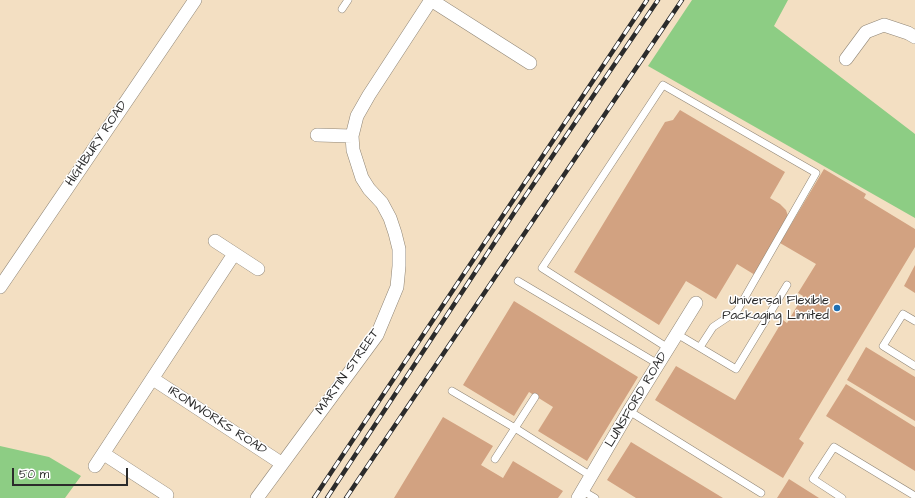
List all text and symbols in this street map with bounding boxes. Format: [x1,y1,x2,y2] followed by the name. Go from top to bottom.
[63,98,131,190] street label: HIGHBURY ROAD
[722,293,829,324] place label: Universal Flexible Packaging Limited
[832,303,842,313] marker: Universal Flexible Packaging Limited
[313,326,383,418] street label: MARTIN STREET
[602,350,672,450] street label: LUNSFORD ROAD
[165,383,269,459] street label: IRONWORKS ROAD
[14,460,130,486] scale bar
[19,466,49,483] text: 50 m

